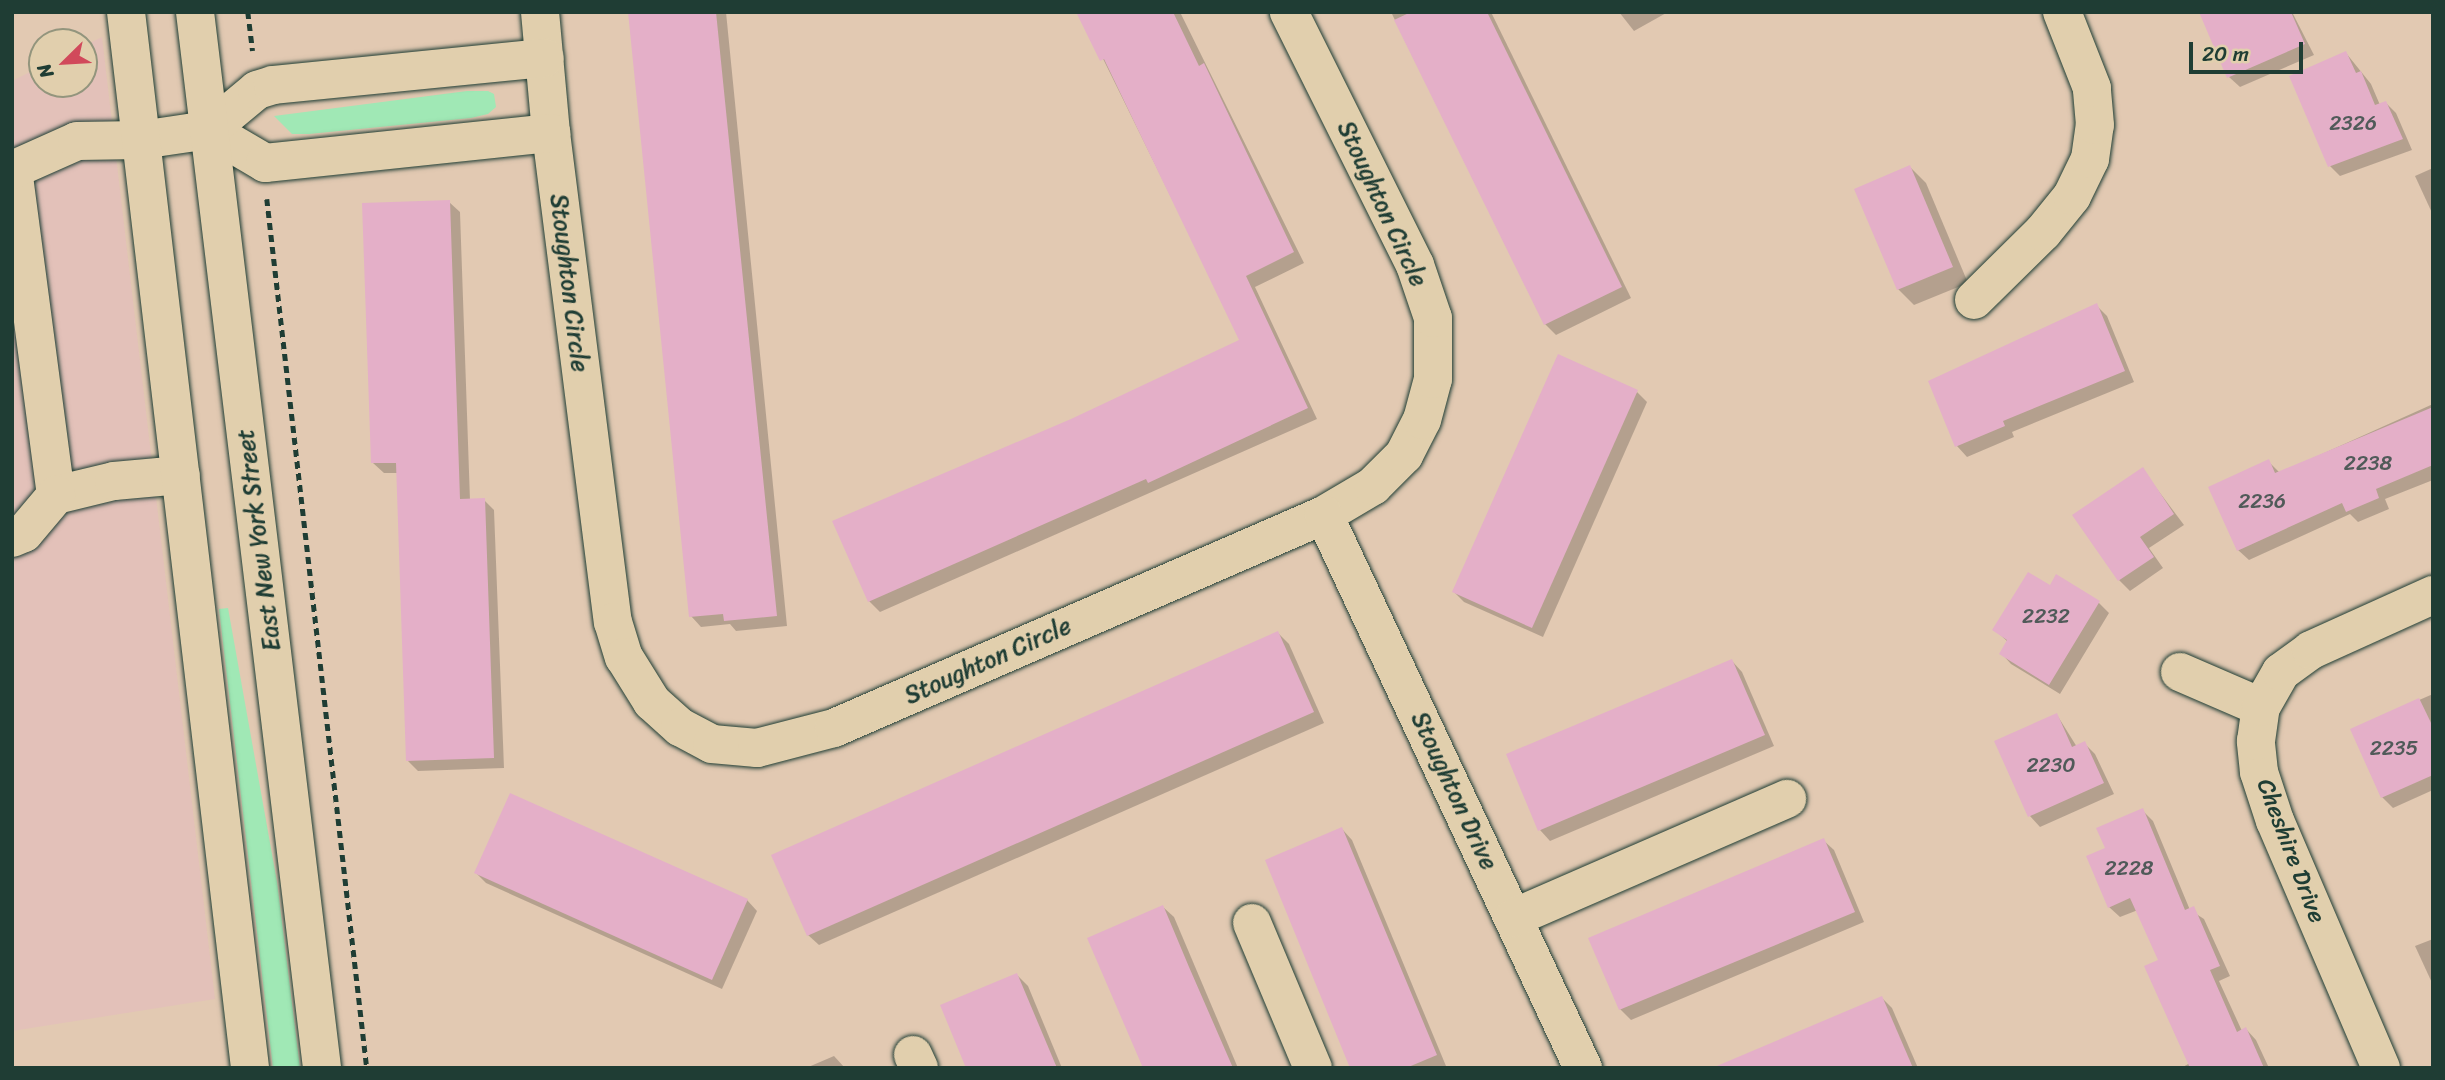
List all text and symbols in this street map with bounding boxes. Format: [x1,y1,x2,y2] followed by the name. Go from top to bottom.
[28,28,98,98] north arrow
[2193,28,2307,72] scale bar
[2202,35,2249,73] text: 20 m
[27,58,63,84] text: N
[2329,110,2377,136] house number: 2326
[1331,117,1433,291] street label: Stoughton Circle
[544,192,594,374] street label: Stoughton Circle
[231,426,287,654] street label: East New York Street
[2344,450,2392,476] house number: 2238
[2238,488,2286,514] house number: 2236
[2022,603,2070,629] house number: 2232
[900,611,1076,711] street label: Stoughton Circle
[1405,707,1503,875] street label: Stoughton Drive
[2370,735,2418,761] house number: 2235
[2026,752,2076,778] house number: 2230
[2250,775,2332,927] street label: Cheshire Drive
[2104,855,2154,881] house number: 2228

